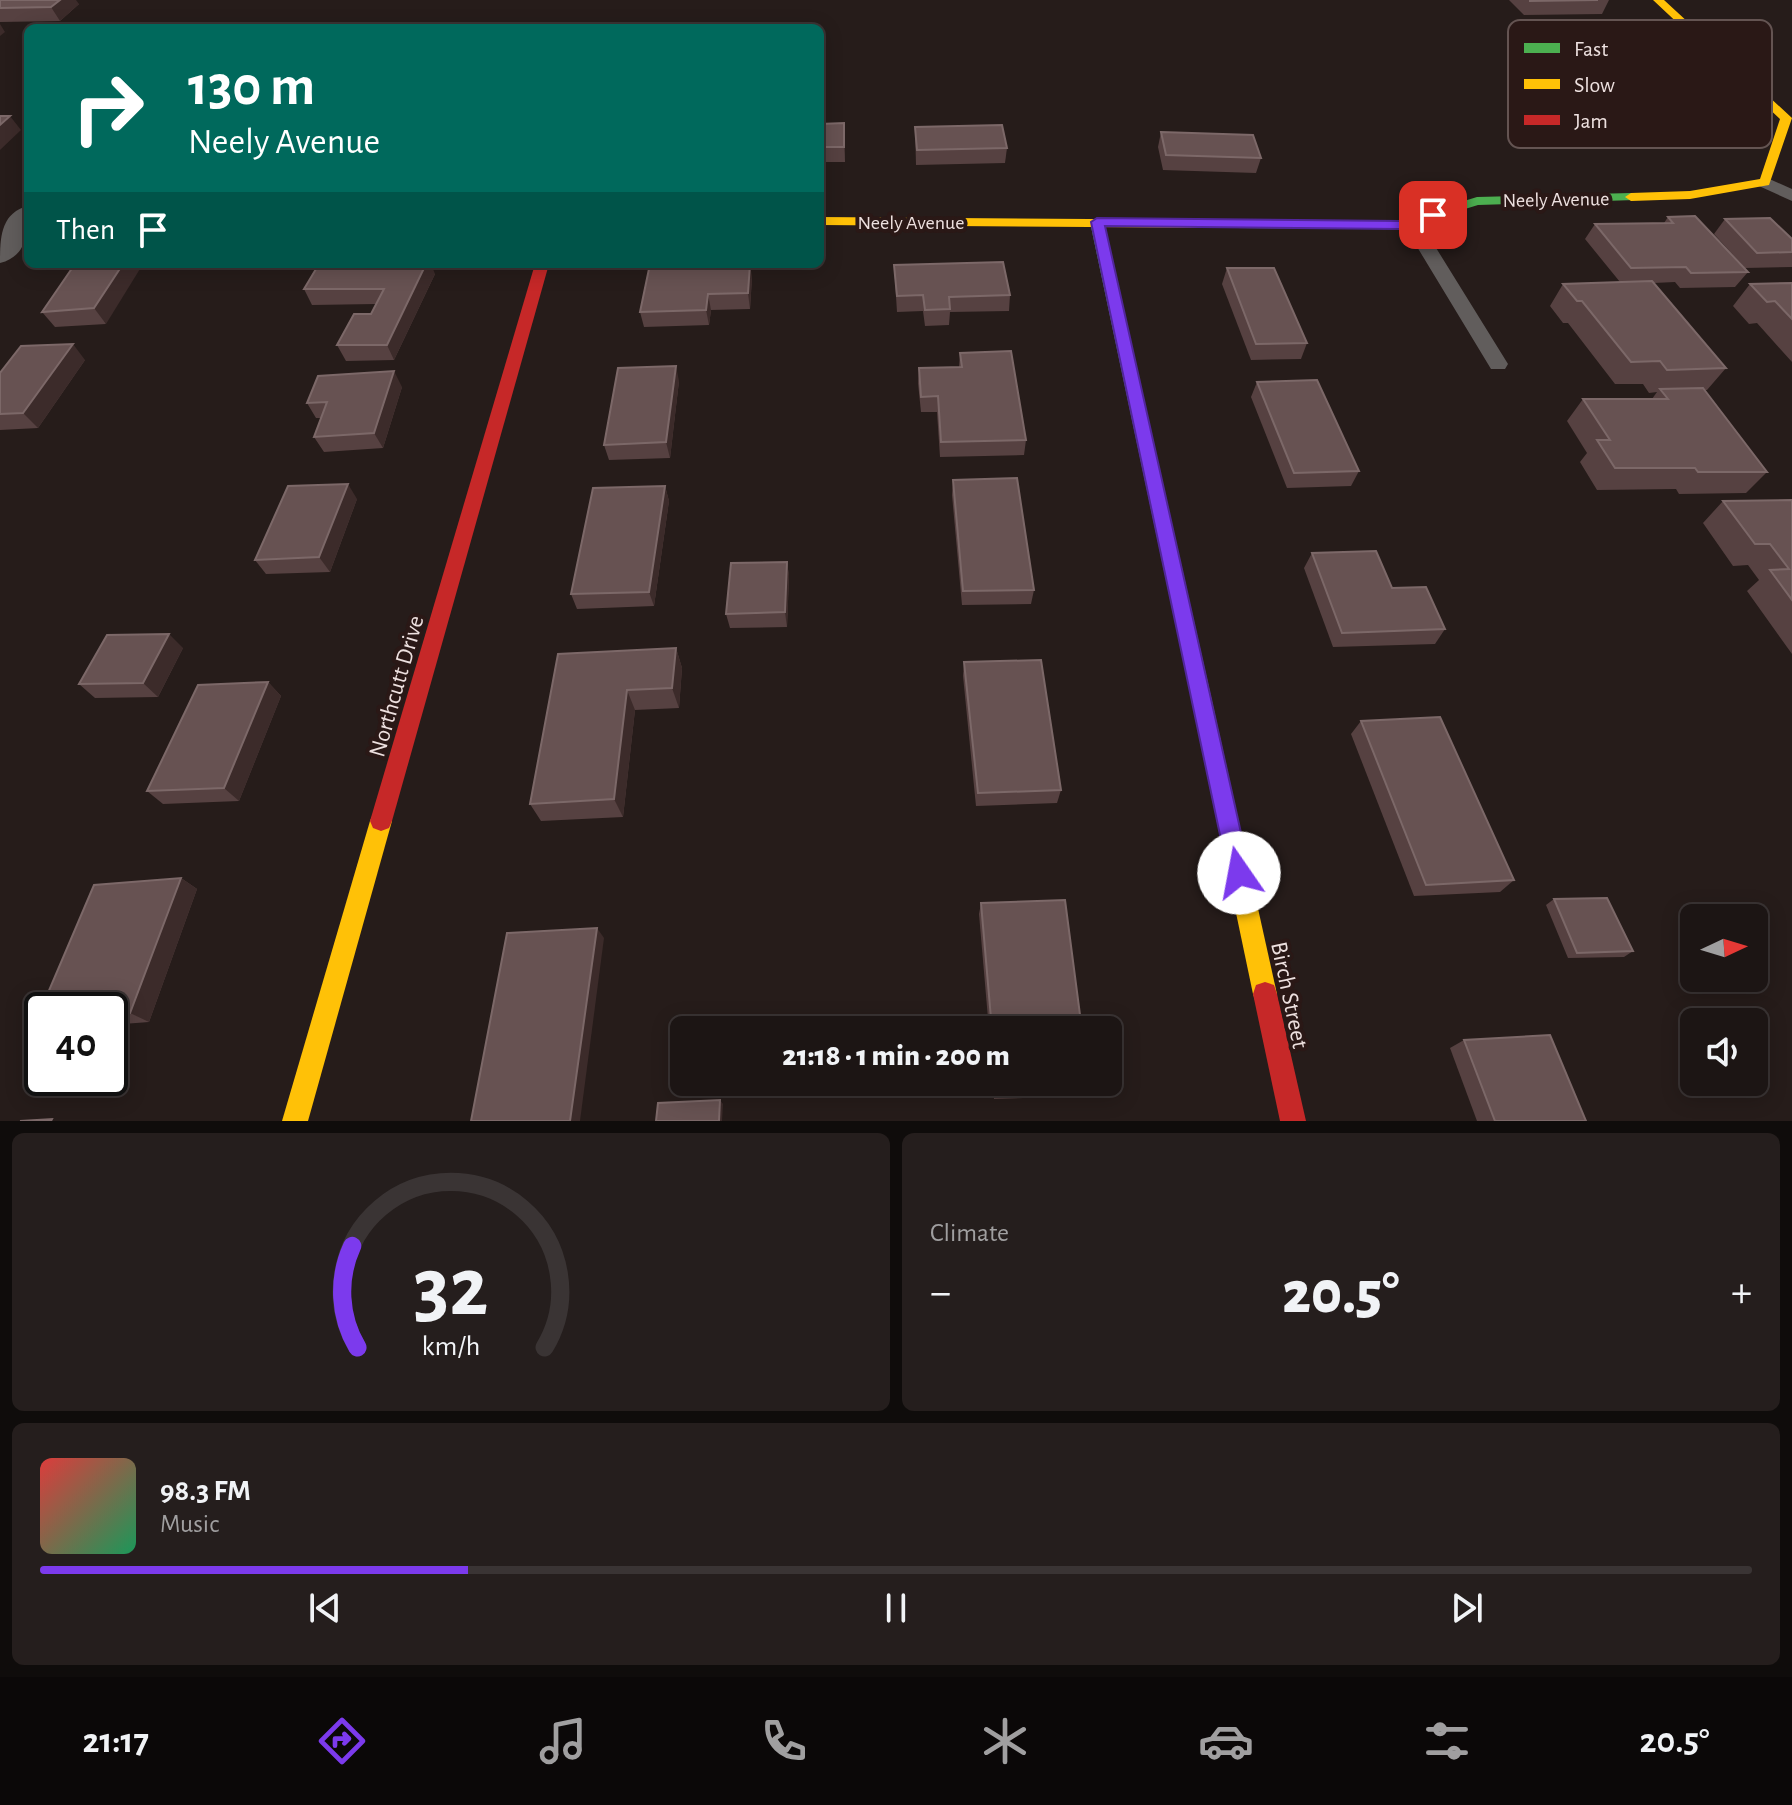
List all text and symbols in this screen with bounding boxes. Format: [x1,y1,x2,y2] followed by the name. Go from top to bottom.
[1508,20,1772,148] legend
[1574,38,1608,60] text: Fast
[56,56,160,160] icon: right
[188,59,315,115] text: 130 m
[1574,74,1615,96] text: Slow
[1574,110,1608,132] text: Jam
[188,124,380,160] text: Neely Avenue
[1399,181,1467,249] pin
[1502,189,1610,211] street label: Neely Avenue
[1411,193,1455,237] icon: arrive
[131,208,175,252] icon: arrive
[858,213,964,233] street label: Neely Avenue
[56,215,115,245] text: Then
[365,613,429,760] street label: Northcutt Drive
[1197,831,1281,915] position arrow
[1680,904,1768,992] north arrow
[1680,904,1768,1096] map controls
[1266,940,1312,1051] street label: Birch Street
[24,992,128,1096] speed limit sign: 40
[1680,1008,1768,1096] button: sound
[782,1041,1010,1071] text: 21:18 · 1 min · 200 m
[930,1220,1009,1246] text: Climate
[413,1247,489,1331] text: 32
[1282,1264,1400,1324] text: 20.5°
[930,1271,951,1315] text: −
[1731,1271,1752,1315] text: +
[422,1332,480,1361] text: km/h
[160,1476,251,1506] text: 98.3 FM
[160,1511,219,1537] text: Music
[303,1586,347,1630] icon: previous
[874,1586,918,1630] icon: pause
[1445,1586,1489,1630] icon: next
[314,1713,370,1769] icon: directions
[535,1713,591,1769] icon: music
[756,1713,812,1769] icon: phone
[977,1713,1033,1769] icon: climate
[1198,1713,1254,1769] icon: car
[1419,1713,1475,1769] icon: filters
[82,1723,149,1759] text: 21:17
[1639,1723,1710,1759] text: 20.5°

